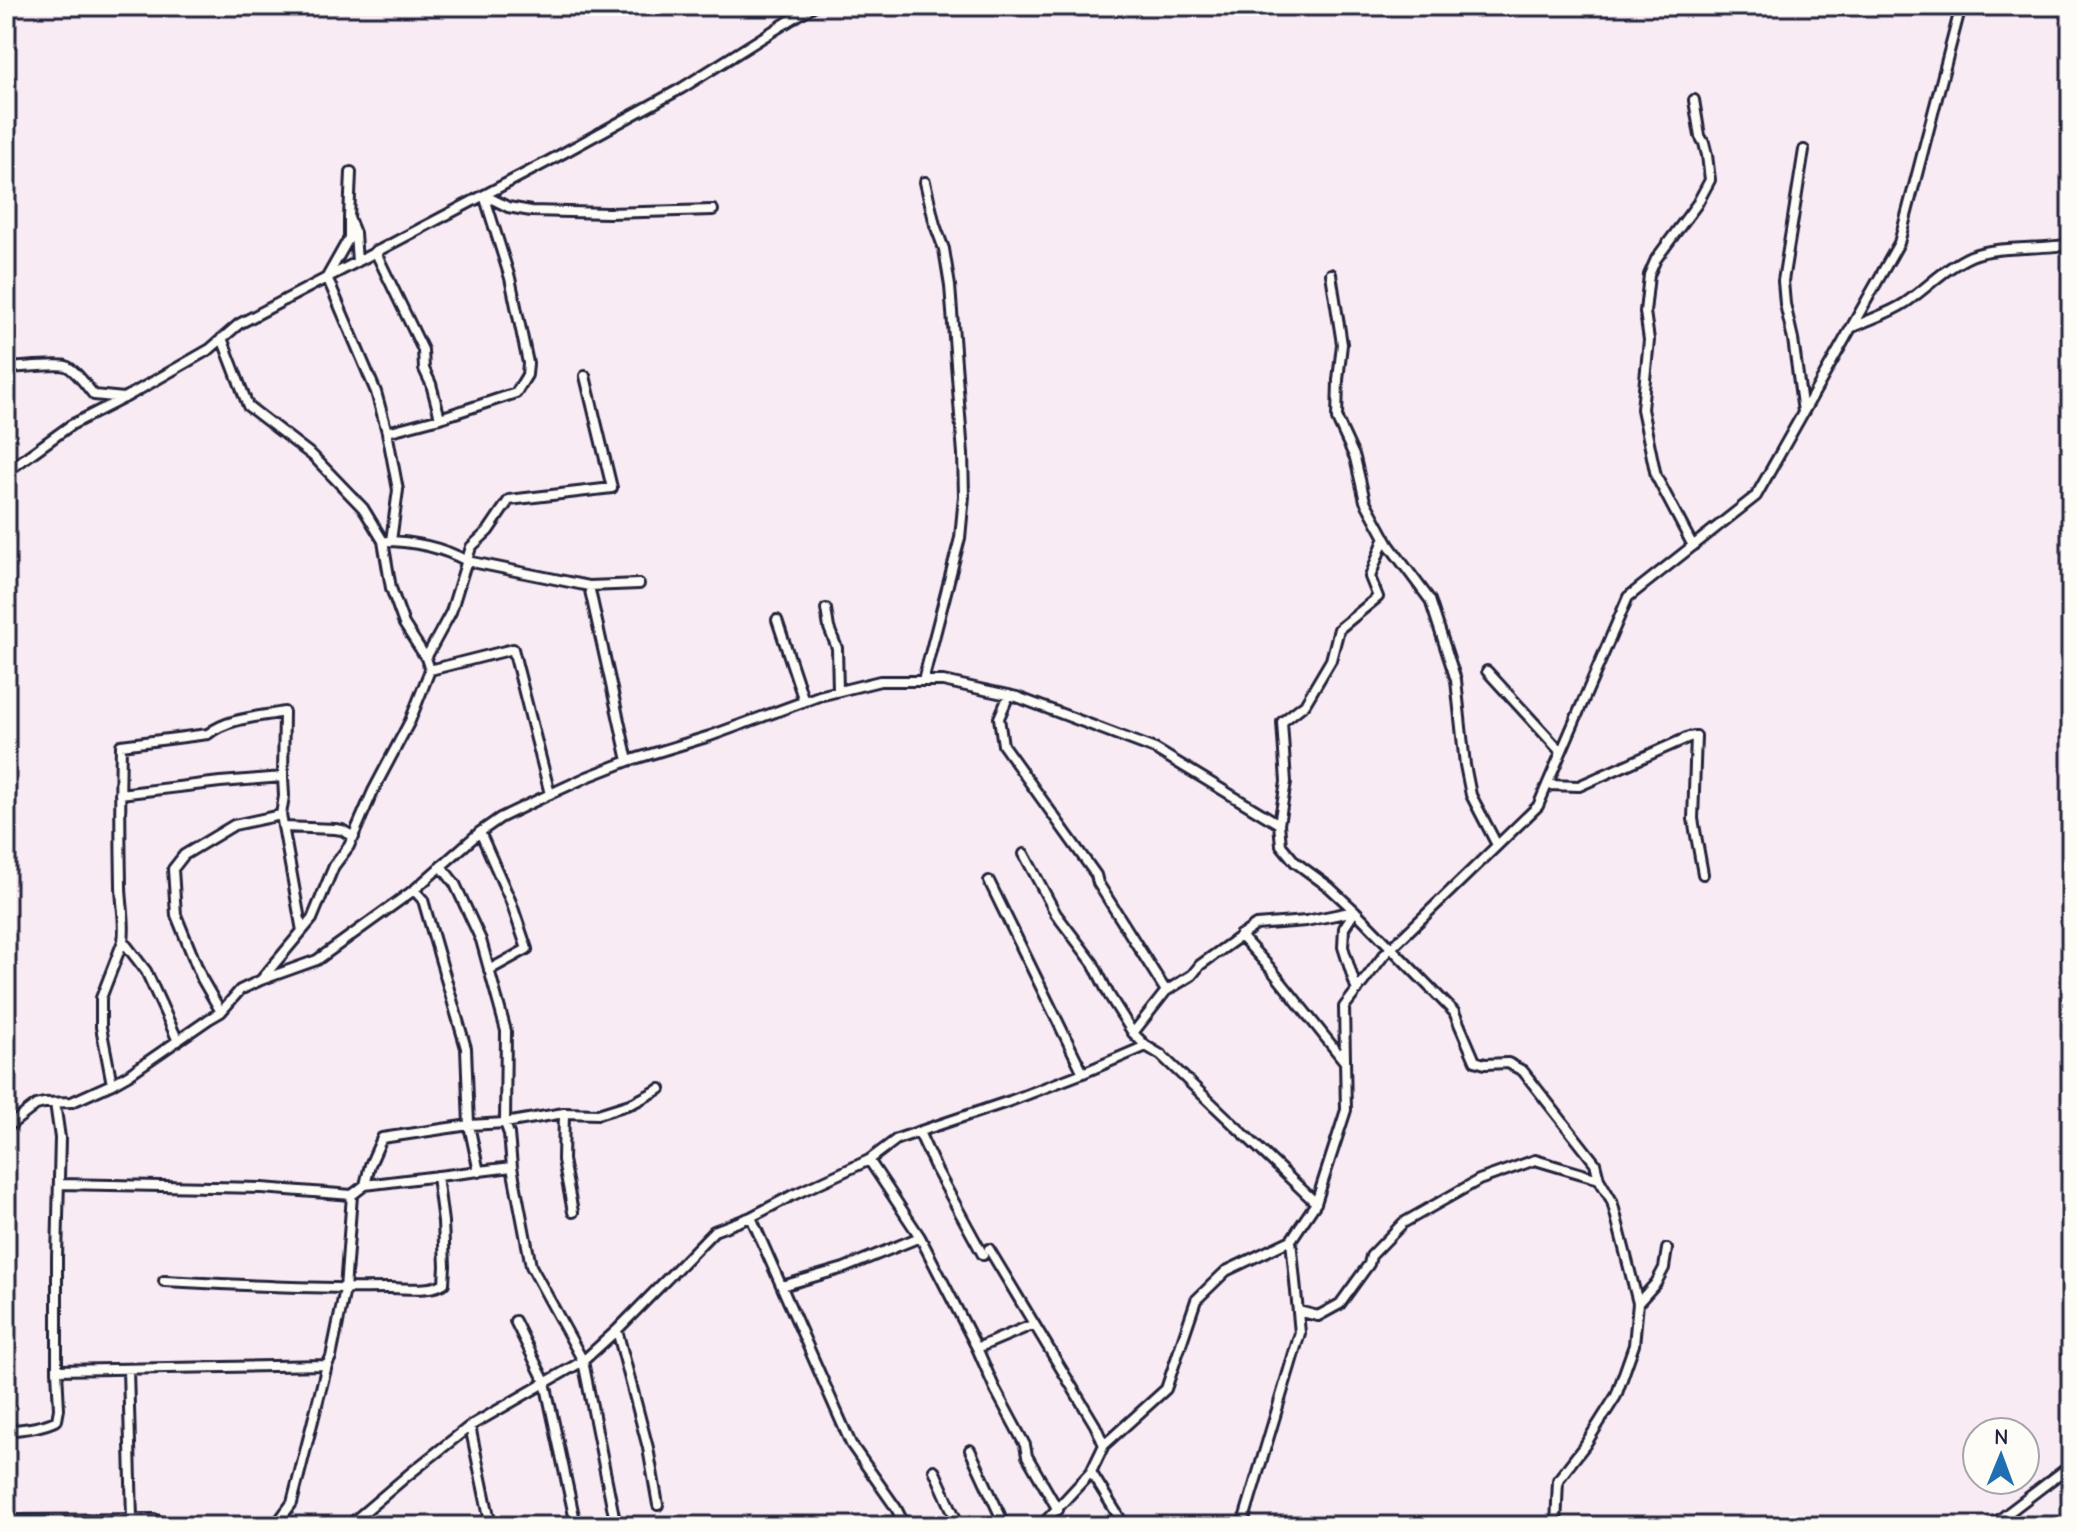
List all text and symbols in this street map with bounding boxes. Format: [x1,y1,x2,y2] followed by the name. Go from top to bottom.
[1961,1416,2041,1496] north arrow
[1994,1424,2009,1450] text: N

